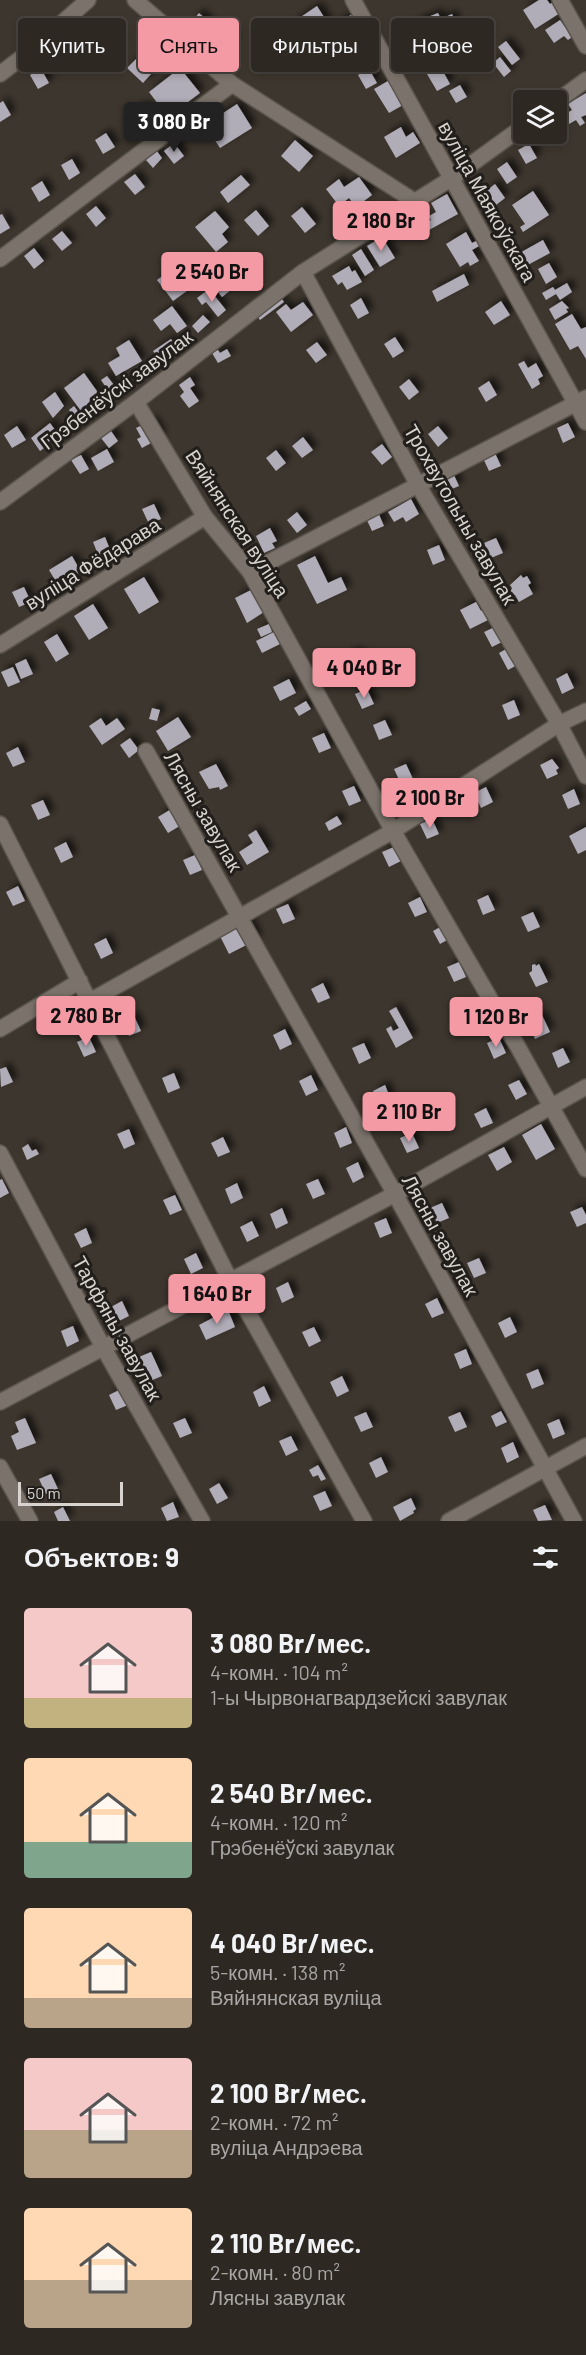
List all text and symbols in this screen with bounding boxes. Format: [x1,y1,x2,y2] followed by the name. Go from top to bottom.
[18,18,126,72] chip: Купить
[138,18,239,72] chip: Снять
[251,18,379,72] chip: Фильтры
[391,18,494,72] chip: Новое
[513,90,567,144] map controls
[513,90,567,144] button: layers
[112,102,236,153] pin: 3 080 Br
[138,109,210,133] text: 3 080 Br
[434,117,542,286] street label: вуліца Маякоўскага
[319,201,443,252] pin: 2 180 Br
[347,208,415,232] text: 2 180 Br
[150,252,274,303] pin: 2 540 Br
[175,259,249,283] text: 2 540 Br
[35,324,197,454] street label: Грэбенёўскі завулак
[400,420,522,609] street label: Трохвугольны завулак
[181,444,295,602] street label: Вяйнянская вуліца
[20,511,165,614] street label: вуліца Фёдарава
[302,648,426,699] pin: 4 040 Br
[326,655,402,679] text: 4 040 Br
[160,747,248,876] street label: Лясны завулак
[368,778,492,829] pin: 2 100 Br
[395,785,465,809] text: 2 100 Br
[24,996,148,1047] pin: 2 780 Br
[434,997,558,1048] pin: 1 120 Br
[50,1003,122,1027] text: 2 780 Br
[464,1004,528,1028] text: 1 120 Br
[347,1092,471,1143] pin: 2 110 Br
[377,1099,441,1123] text: 2 110 Br
[398,1170,484,1300] street label: Лясны завулак
[68,1251,168,1405] street label: Тарфяны завулак
[155,1274,279,1325] pin: 1 640 Br
[182,1281,252,1305] text: 1 640 Br
[18,1479,123,1506] scale bar
[27,1483,61,1502] text: 50 m
[24,1541,179,1572] text: Объектов: 9
[529,1541,562,1574] icon: filters
[210,1627,371,1658] text: 3 080 Br/мес.
[72,1632,144,1704] icon: home
[210,1660,348,1684] text: 4-комн. · 104 m²
[210,1685,507,1709] text: 1-ы Чырвонагвардзейскі завулак
[210,1777,373,1808] text: 2 540 Br/мес.
[72,1782,144,1854] icon: home
[210,1810,348,1834] text: 4-комн. · 120 m²
[210,1835,394,1859] text: Грэбенёўскі завулак
[210,1927,375,1958] text: 4 040 Br/мес.
[72,1932,144,2004] icon: home
[210,1960,346,1984] text: 5-комн. · 138 m²
[210,1985,382,2009] text: Вяйнянская вуліца
[210,2077,367,2108] text: 2 100 Br/мес.
[72,2082,144,2154] icon: home
[210,2110,339,2134] text: 2-комн. · 72 m²
[210,2135,363,2159] text: вуліца Андрэева
[210,2227,362,2258] text: 2 110 Br/мес.
[72,2232,144,2304] icon: home
[210,2260,340,2284] text: 2-комн. · 80 m²
[210,2285,345,2309] text: Лясны завулак

